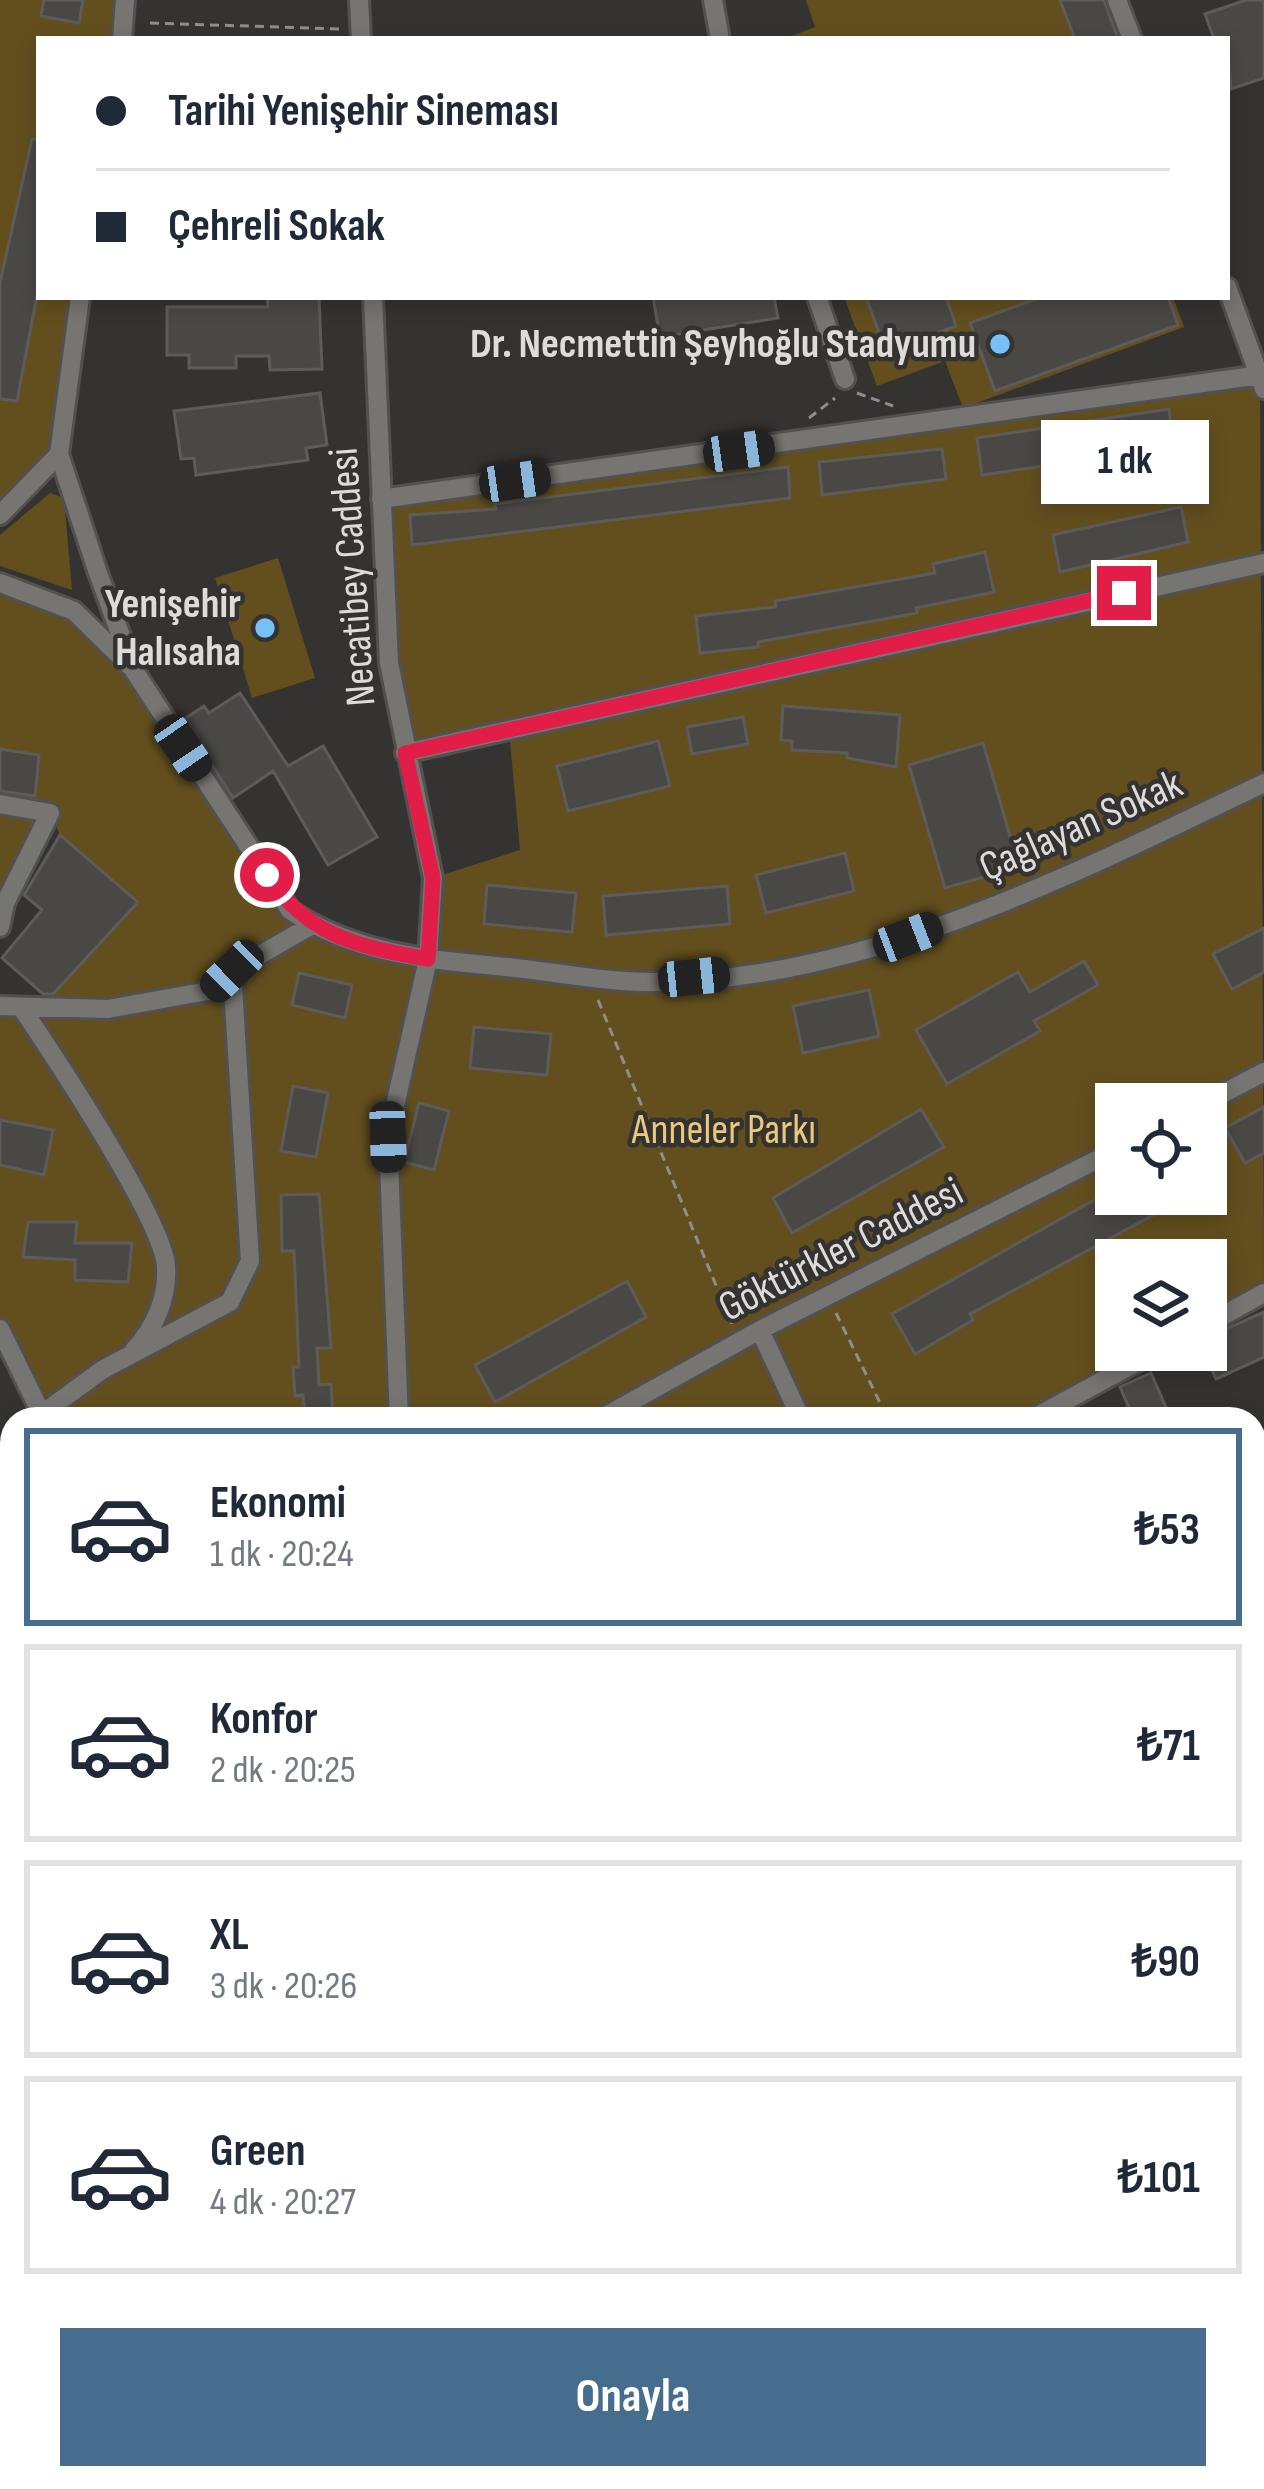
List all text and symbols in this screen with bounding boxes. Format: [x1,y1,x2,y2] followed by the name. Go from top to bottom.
[168,84,559,139] text: Tarihi Yenişehir Sineması
[168,199,385,254] text: Çehreli Sokak
[470,319,976,370] place label: Dr. Necmettin Şeyhoğlu Stadyumu
[987,331,1013,357] marker: Dr. Necmettin Şeyhoğlu Stadyumu
[1040,419,1208,503] callout: 1 dk
[701,428,777,474] car
[1098,438,1152,485] text: 1 dk
[319,446,387,708] street label: Necatibey Caddesi
[477,458,553,504] car
[1097,566,1151,620] route end
[105,579,241,678] place label: Yenişehir Halısaha
[252,615,278,641] marker: Yenişehir Halısaha
[148,708,218,788] car
[972,759,1190,893] street label: Çağlayan Sokak
[240,848,294,902] route start
[868,907,948,967] car
[194,933,270,1009] car
[656,955,732,999] car
[1095,1083,1227,1371] map controls
[1095,1083,1227,1215] button: locate
[369,1100,407,1174] car
[631,1105,816,1156] park label: Anneler Parkı
[710,1167,972,1333] street label: Göktürkler Caddesi
[1095,1239,1227,1371] button: layers
[66,1473,174,1581] icon: car
[210,1476,346,1531] text: Ekonomi
[1134,1503,1200,1558] text: ₺53
[210,1531,354,1578] text: 1 dk · 20:24
[66,1689,174,1797] icon: car
[210,1692,318,1747] text: Konfor
[1137,1719,1200,1774] text: ₺71
[210,1747,356,1794] text: 2 dk · 20:25
[66,1905,174,2013] icon: car
[210,1908,249,1963] text: XL
[1132,1935,1200,1990] text: ₺90
[210,1963,357,2010] text: 3 dk · 20:26
[66,2121,174,2229] icon: car
[210,2124,306,2179] text: Green
[1118,2151,1200,2206] text: ₺101
[210,2179,356,2226] text: 4 dk · 20:27
[60,2328,1206,2466] button: Onayla

